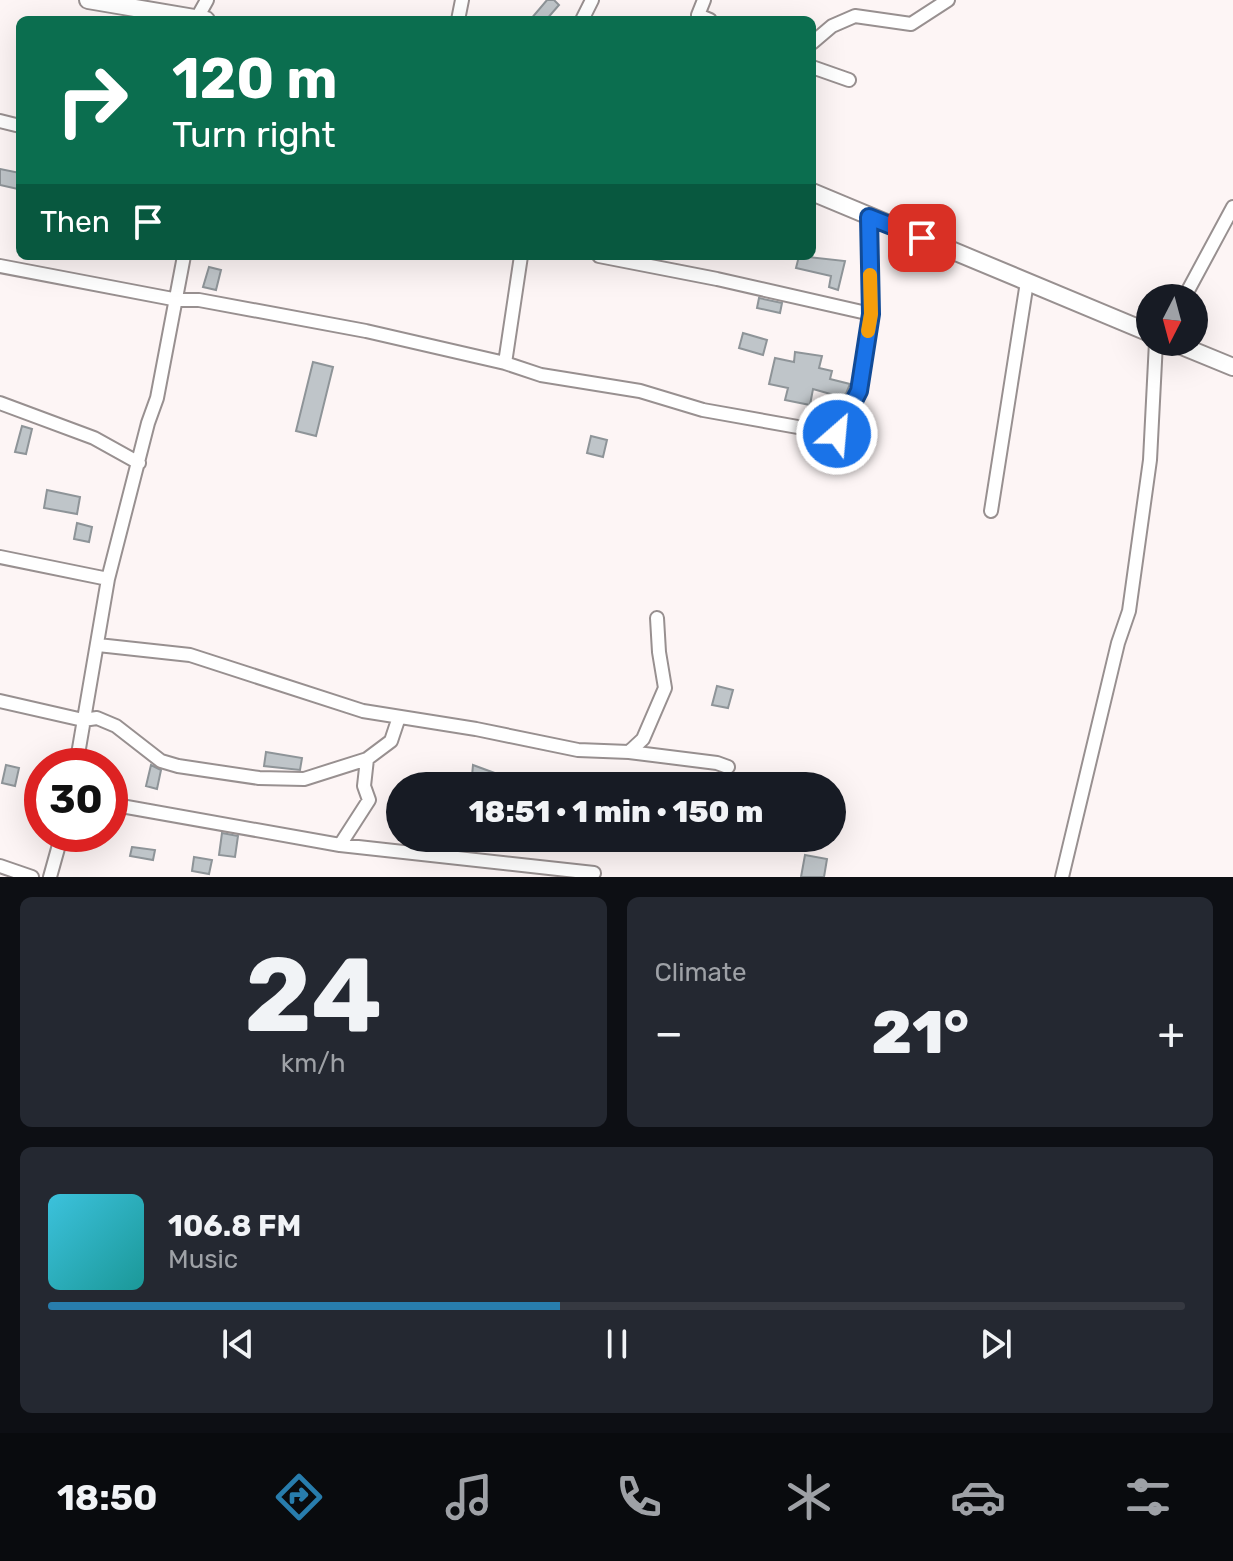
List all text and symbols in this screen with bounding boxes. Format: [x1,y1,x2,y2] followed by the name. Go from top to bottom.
[172,46,338,112] text: 120 m
[40,48,144,152] icon: right
[172,113,336,156] text: Turn right
[126,200,170,244] icon: arrive
[40,204,110,240] text: Then
[888,204,956,272] pin
[900,216,944,260] icon: arrive
[1136,284,1208,356] north arrow
[1136,284,1208,356] map controls
[795,392,879,476] position arrow
[24,748,128,852] speed limit sign: 30
[469,794,763,830] text: 18:51 · 1 min · 150 m
[244,934,382,1057] text: 24
[655,957,747,988] text: Climate
[872,997,969,1068] text: 21°
[655,1007,683,1059] text: −
[1158,1007,1185,1059] text: +
[281,1048,346,1079] text: km/h
[168,1208,301,1244] text: 106.8 FM
[168,1244,238,1275] text: Music
[216,1322,260,1366] icon: previous
[595,1322,639,1366] icon: pause
[974,1322,1018,1366] icon: next
[271,1469,327,1525] icon: directions
[441,1469,497,1525] icon: music
[611,1469,667,1525] icon: phone
[781,1469,837,1525] icon: climate
[950,1469,1006,1525] icon: car
[1120,1469,1176,1525] icon: filters
[57,1476,157,1519] text: 18:50

